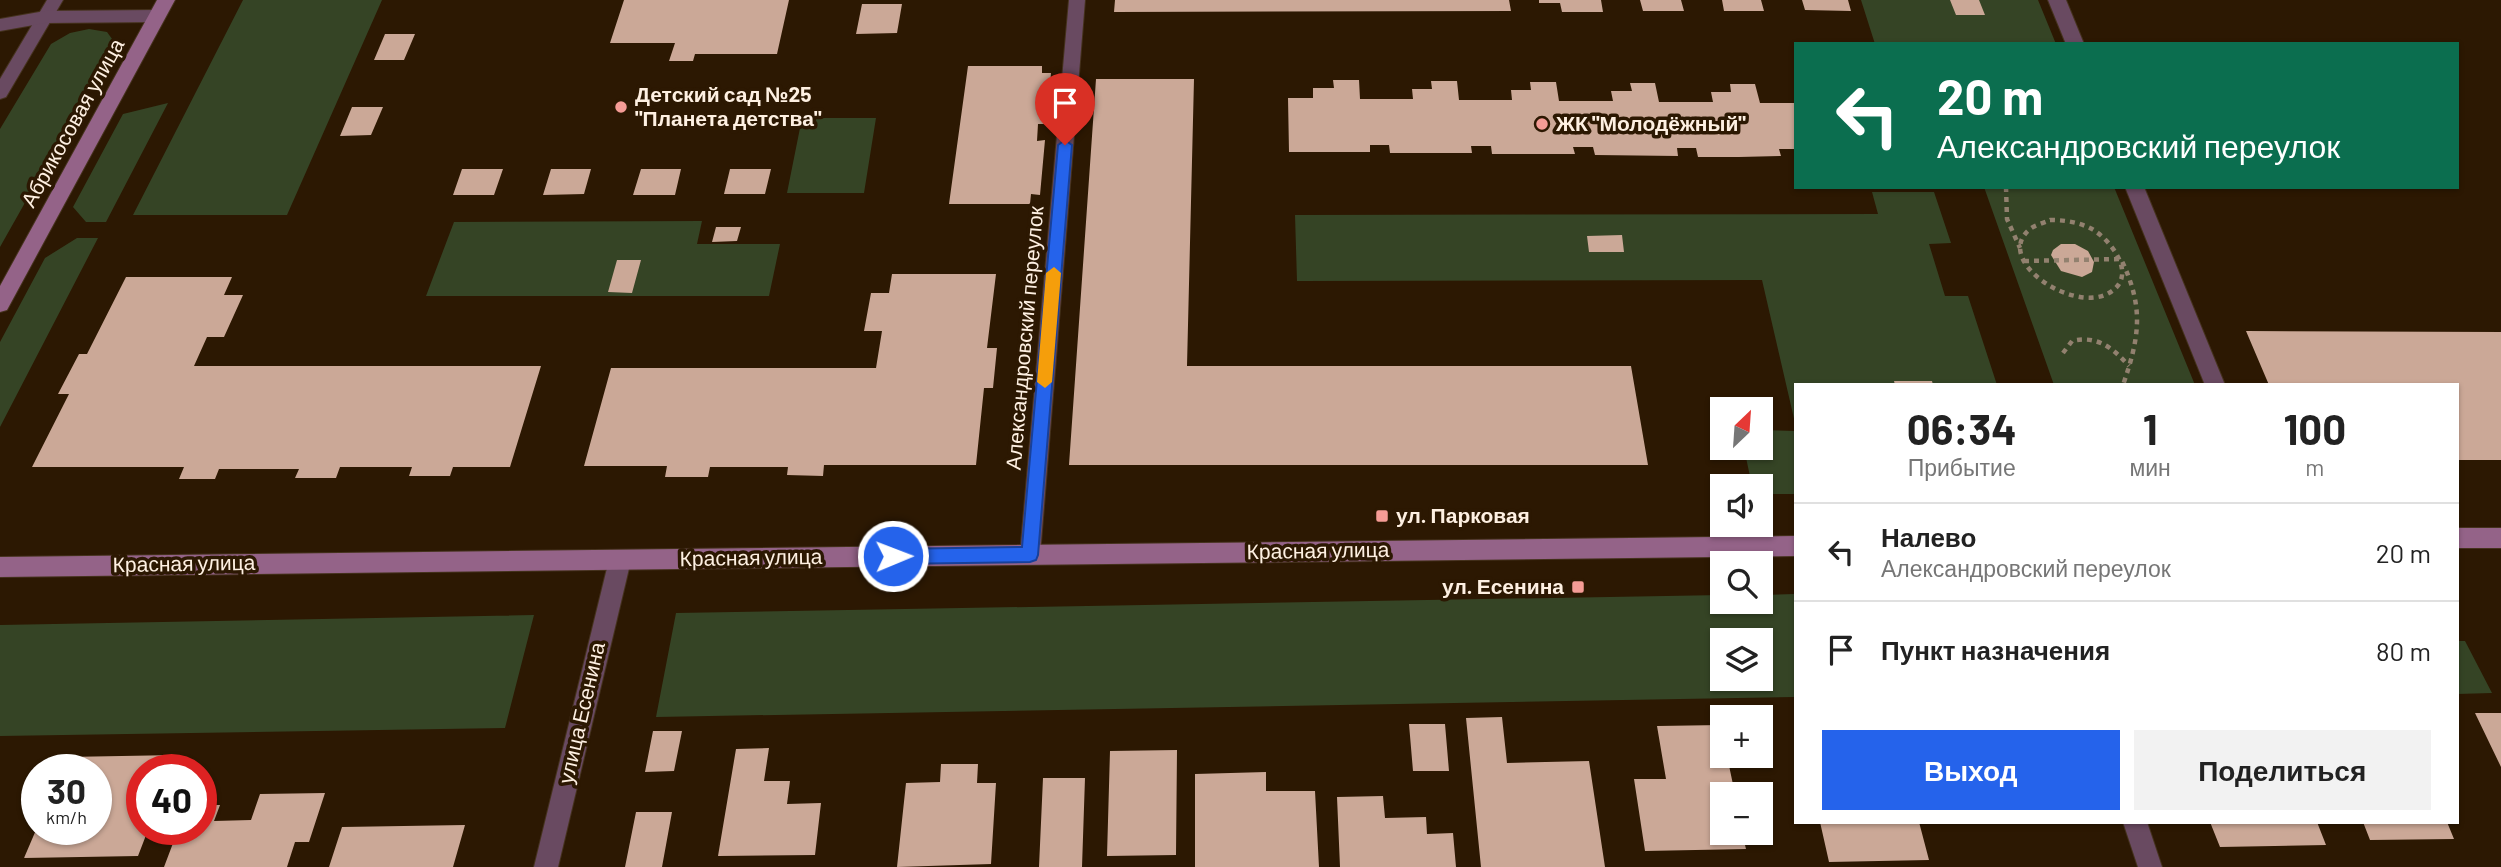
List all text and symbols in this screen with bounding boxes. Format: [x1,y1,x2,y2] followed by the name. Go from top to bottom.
[15,33,129,211] street label: Абрикосовая улица
[1937,66,2043,125] text: 20 m
[1822,70,1913,161] icon: left
[1035,73,1095,145] pin
[635,81,822,130] place label: Детский сад №25 "Планета детства"
[1046,84,1084,122] icon: arrive
[613,99,629,115] marker: Детский сад №25 "Планета детства"
[1555,110,1746,135] place label: ЖК "Молодёжный"
[1534,116,1550,132] marker: ЖК "Молодёжный"
[1937,126,2340,164] text: Александровский переулок
[1000,204,1048,471] street label: Александровский переулок
[1710,397,1773,460] north arrow
[1710,397,1773,845] map controls
[1907,403,2017,453] text: 06:34
[2143,403,2158,453] text: 1
[2284,403,2346,453] text: 100
[1908,453,2016,481] text: Прибытие
[2129,453,2171,481] text: мин
[2305,453,2324,481] text: m
[1710,474,1773,537] button: sound
[1396,502,1530,527] place label: ул. Парковая
[1374,508,1390,524] marker: ул. Парковая
[856,519,930,593] position arrow
[1881,521,1976,552] text: Налево
[1822,533,1860,571] icon: left
[1246,536,1390,563] street label: Красная улица
[2376,537,2431,568] text: 20 m
[679,543,823,570] street label: Красная улица
[112,549,256,576] street label: Красная улица
[1710,551,1773,614] button: search
[1881,554,2171,582] text: Александровский переулок
[1442,573,1564,598] place label: ул. Есенина
[1570,579,1586,595] marker: ул. Есенина
[1710,628,1773,691] button: layers
[1822,631,1860,669] icon: arrive
[1881,634,2110,665] text: Пункт назначения
[2376,635,2431,666] text: 80 m
[552,639,609,786] street label: улица Есенина
[1710,705,1773,768] button: +
[1822,730,2120,810] button: Выход
[2134,730,2431,810] button: Поделиться
[126,754,217,845] speed limit sign: 40
[47,769,86,811] text: 30
[1710,782,1773,845] button: −
[46,806,87,828] text: km/h

